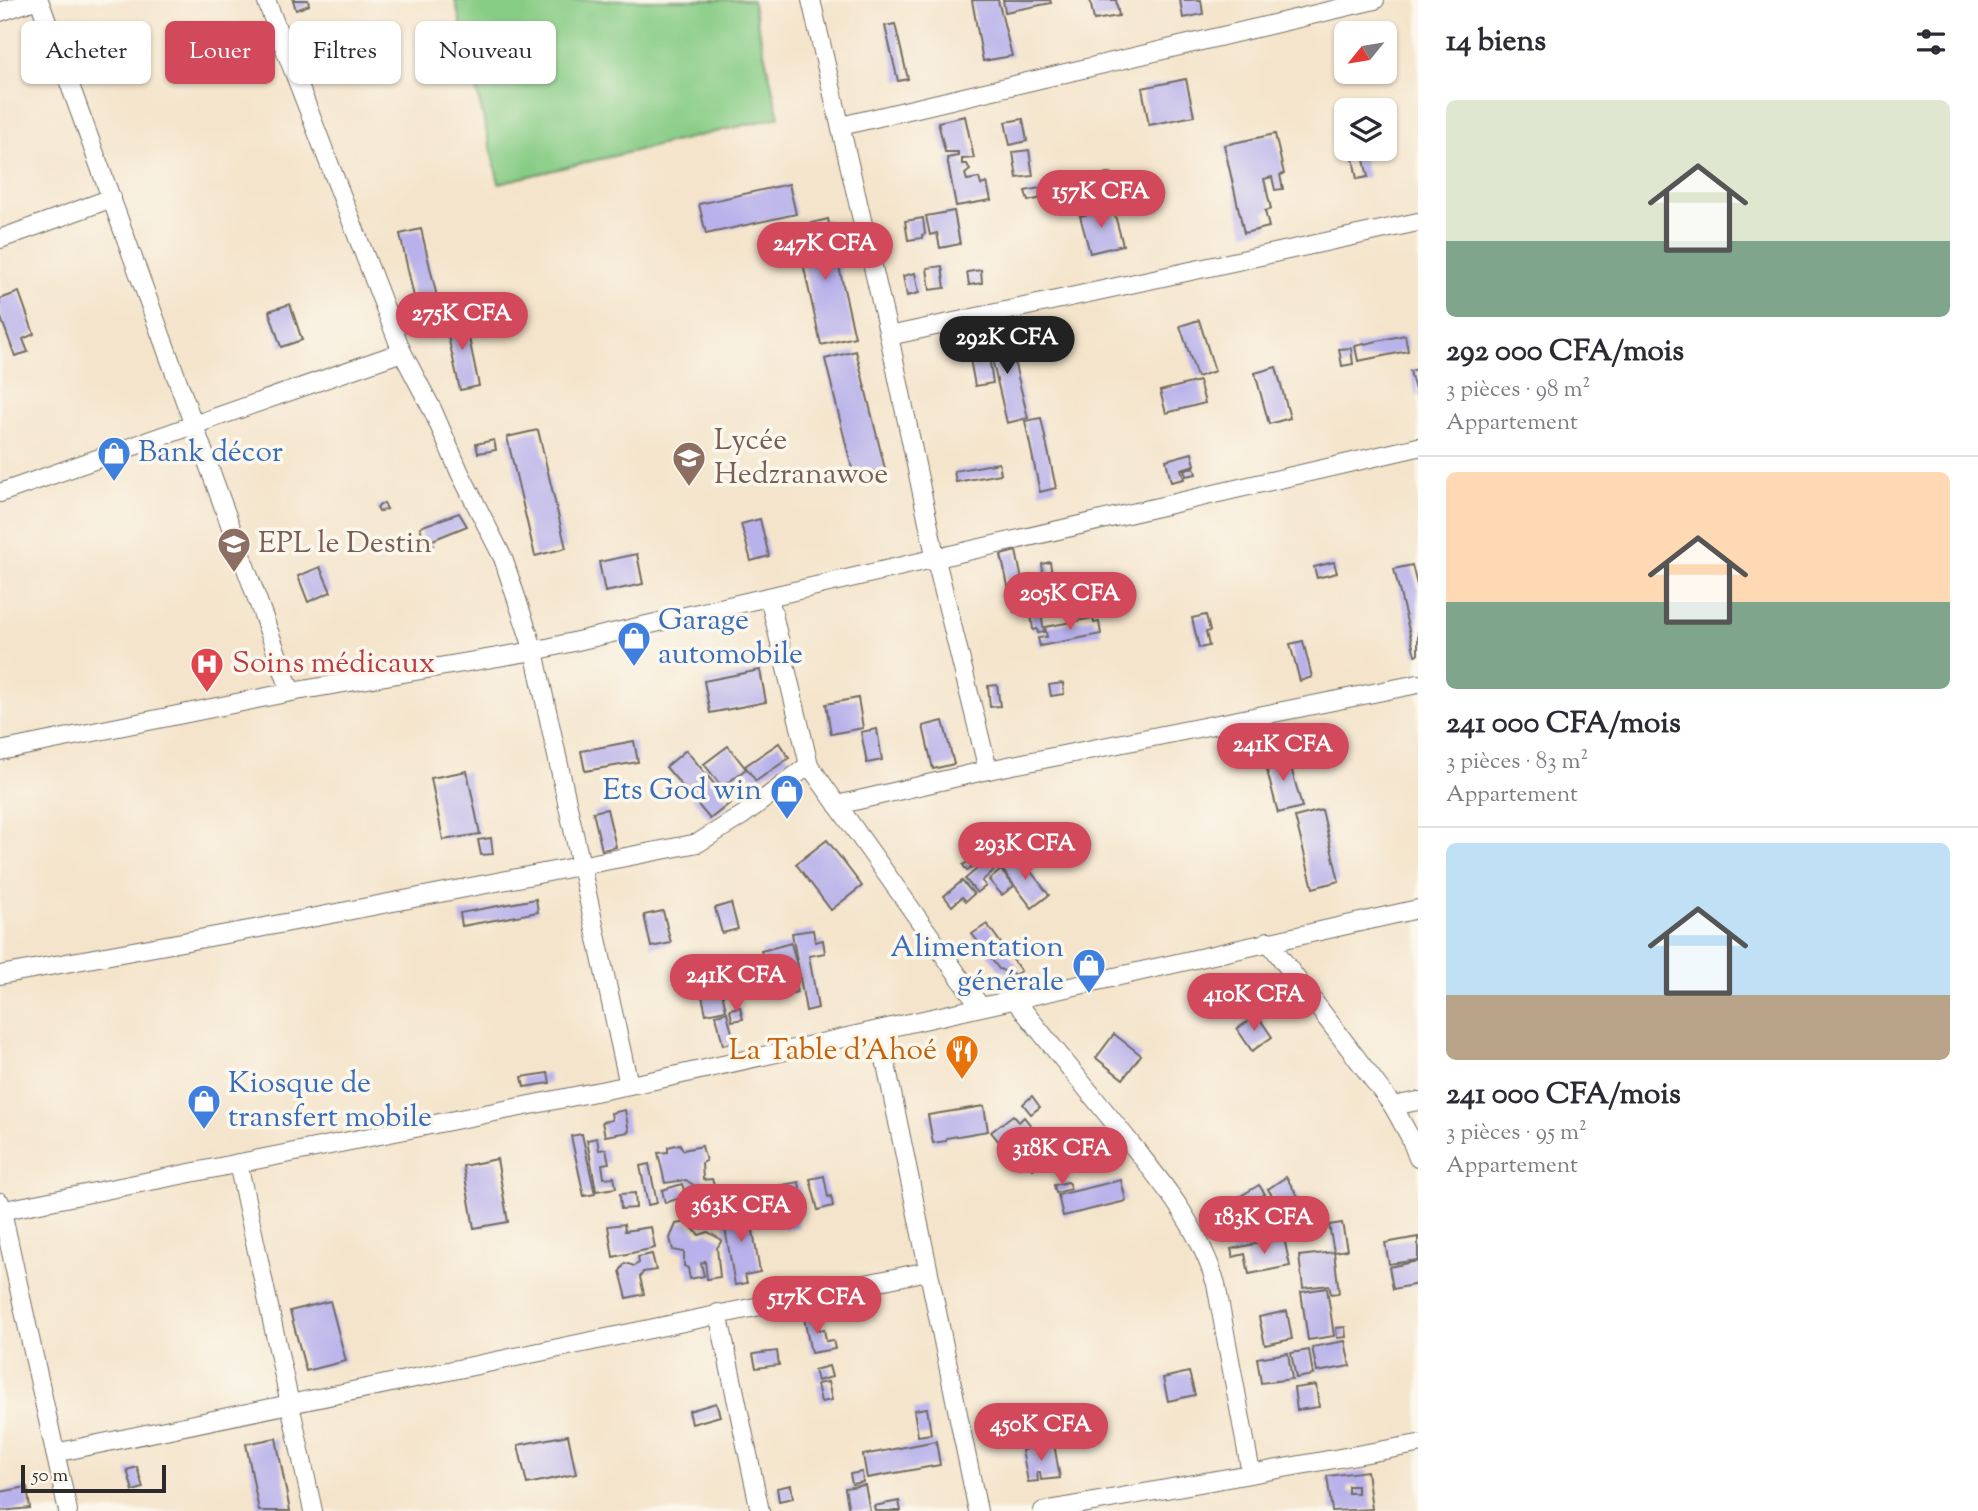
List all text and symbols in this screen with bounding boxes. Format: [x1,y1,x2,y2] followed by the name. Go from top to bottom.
[21,21,151,84] chip: Acheter
[165,21,275,84] chip: Louer
[289,21,401,84] chip: Filtres
[415,21,556,84] chip: Nouveau
[1334,21,1396,84] north arrow
[1334,21,1397,161] map controls
[1446,21,1546,64] text: 14 biens
[1912,23,1950,61] icon: filters
[1334,98,1397,161] button: layers
[1635,145,1761,271] icon: home
[1029,170,1173,230] pin: 157K CFA
[1052,176,1150,209] text: 157K CFA
[753,222,897,282] pin: 247K CFA
[773,228,877,261] text: 247K CFA
[390,292,534,352] pin: 275K CFA
[412,298,512,331] text: 275K CFA
[935,316,1079,376] pin: 292K CFA
[956,322,1058,355] text: 292K CFA
[1446,331,1684,374] text: 292 000 CFA/mois
[1446,374,1590,407] text: 3 pièces · 98 m²
[1446,407,1578,440] text: Appartement
[714,420,888,497] place label: Lycée Hedzranawoe
[138,432,283,475] place label: Bank décor
[95,434,133,483] shop icon: Bank décor
[670,439,708,488] school or university icon: Lycée Hedzranawoe
[1635,517,1761,643] icon: home
[258,523,432,566] place label: EPL le Destin
[215,525,253,574] school or university icon: EPL le Destin
[998,572,1142,632] pin: 205K CFA
[1020,578,1120,611] text: 205K CFA
[658,600,803,677] place label: Garage automobile
[615,619,653,668] shop icon: Garage automobile
[232,643,435,686] place label: Soins médicaux
[188,645,226,694] hospital icon: Soins médicaux
[1446,703,1681,746] text: 241 000 CFA/mois
[1211,724,1355,783] pin: 241K CFA
[1233,729,1333,762] text: 241K CFA
[1446,746,1588,779] text: 3 pièces · 83 m²
[602,770,762,813] place label: Ets God win
[768,772,806,821] shop icon: Ets God win
[1446,779,1578,812] text: Appartement
[953,822,1097,882] pin: 293K CFA
[974,828,1076,861] text: 293K CFA
[1635,888,1761,1014] icon: home
[890,927,1064,1004] place label: Alimentation générale
[1070,946,1108,995] shop icon: Alimentation générale
[664,954,808,1014] pin: 241K CFA
[686,960,786,993] text: 241K CFA
[1182,974,1326,1033] pin: 410K CFA
[1203,979,1305,1012] text: 410K CFA
[729,1030,937,1073] place label: La Table d’Ahoé
[943,1032,981,1081] restaurant icon: La Table d’Ahoé
[228,1063,432,1140] place label: Kiosque de transfert mobile
[1446,1074,1681,1117] text: 241 000 CFA/mois
[185,1082,223,1131] shop icon: Kiosque de transfert mobile
[1446,1117,1587,1150] text: 3 pièces · 95 m²
[990,1128,1134,1187] pin: 318K CFA
[1013,1133,1111,1166] text: 318K CFA
[1446,1150,1578,1183] text: Appartement
[669,1184,813,1244] pin: 363K CFA
[691,1190,791,1223] text: 363K CFA
[1192,1196,1336,1256] pin: 183K CFA
[1215,1202,1313,1235] text: 183K CFA
[745,1276,889,1336] pin: 517K CFA
[768,1282,866,1315] text: 517K CFA
[969,1404,1113,1463] pin: 450K CFA
[990,1409,1092,1442] text: 450K CFA
[21,1462,166,1494] scale bar
[32,1463,68,1490] text: 50 m

